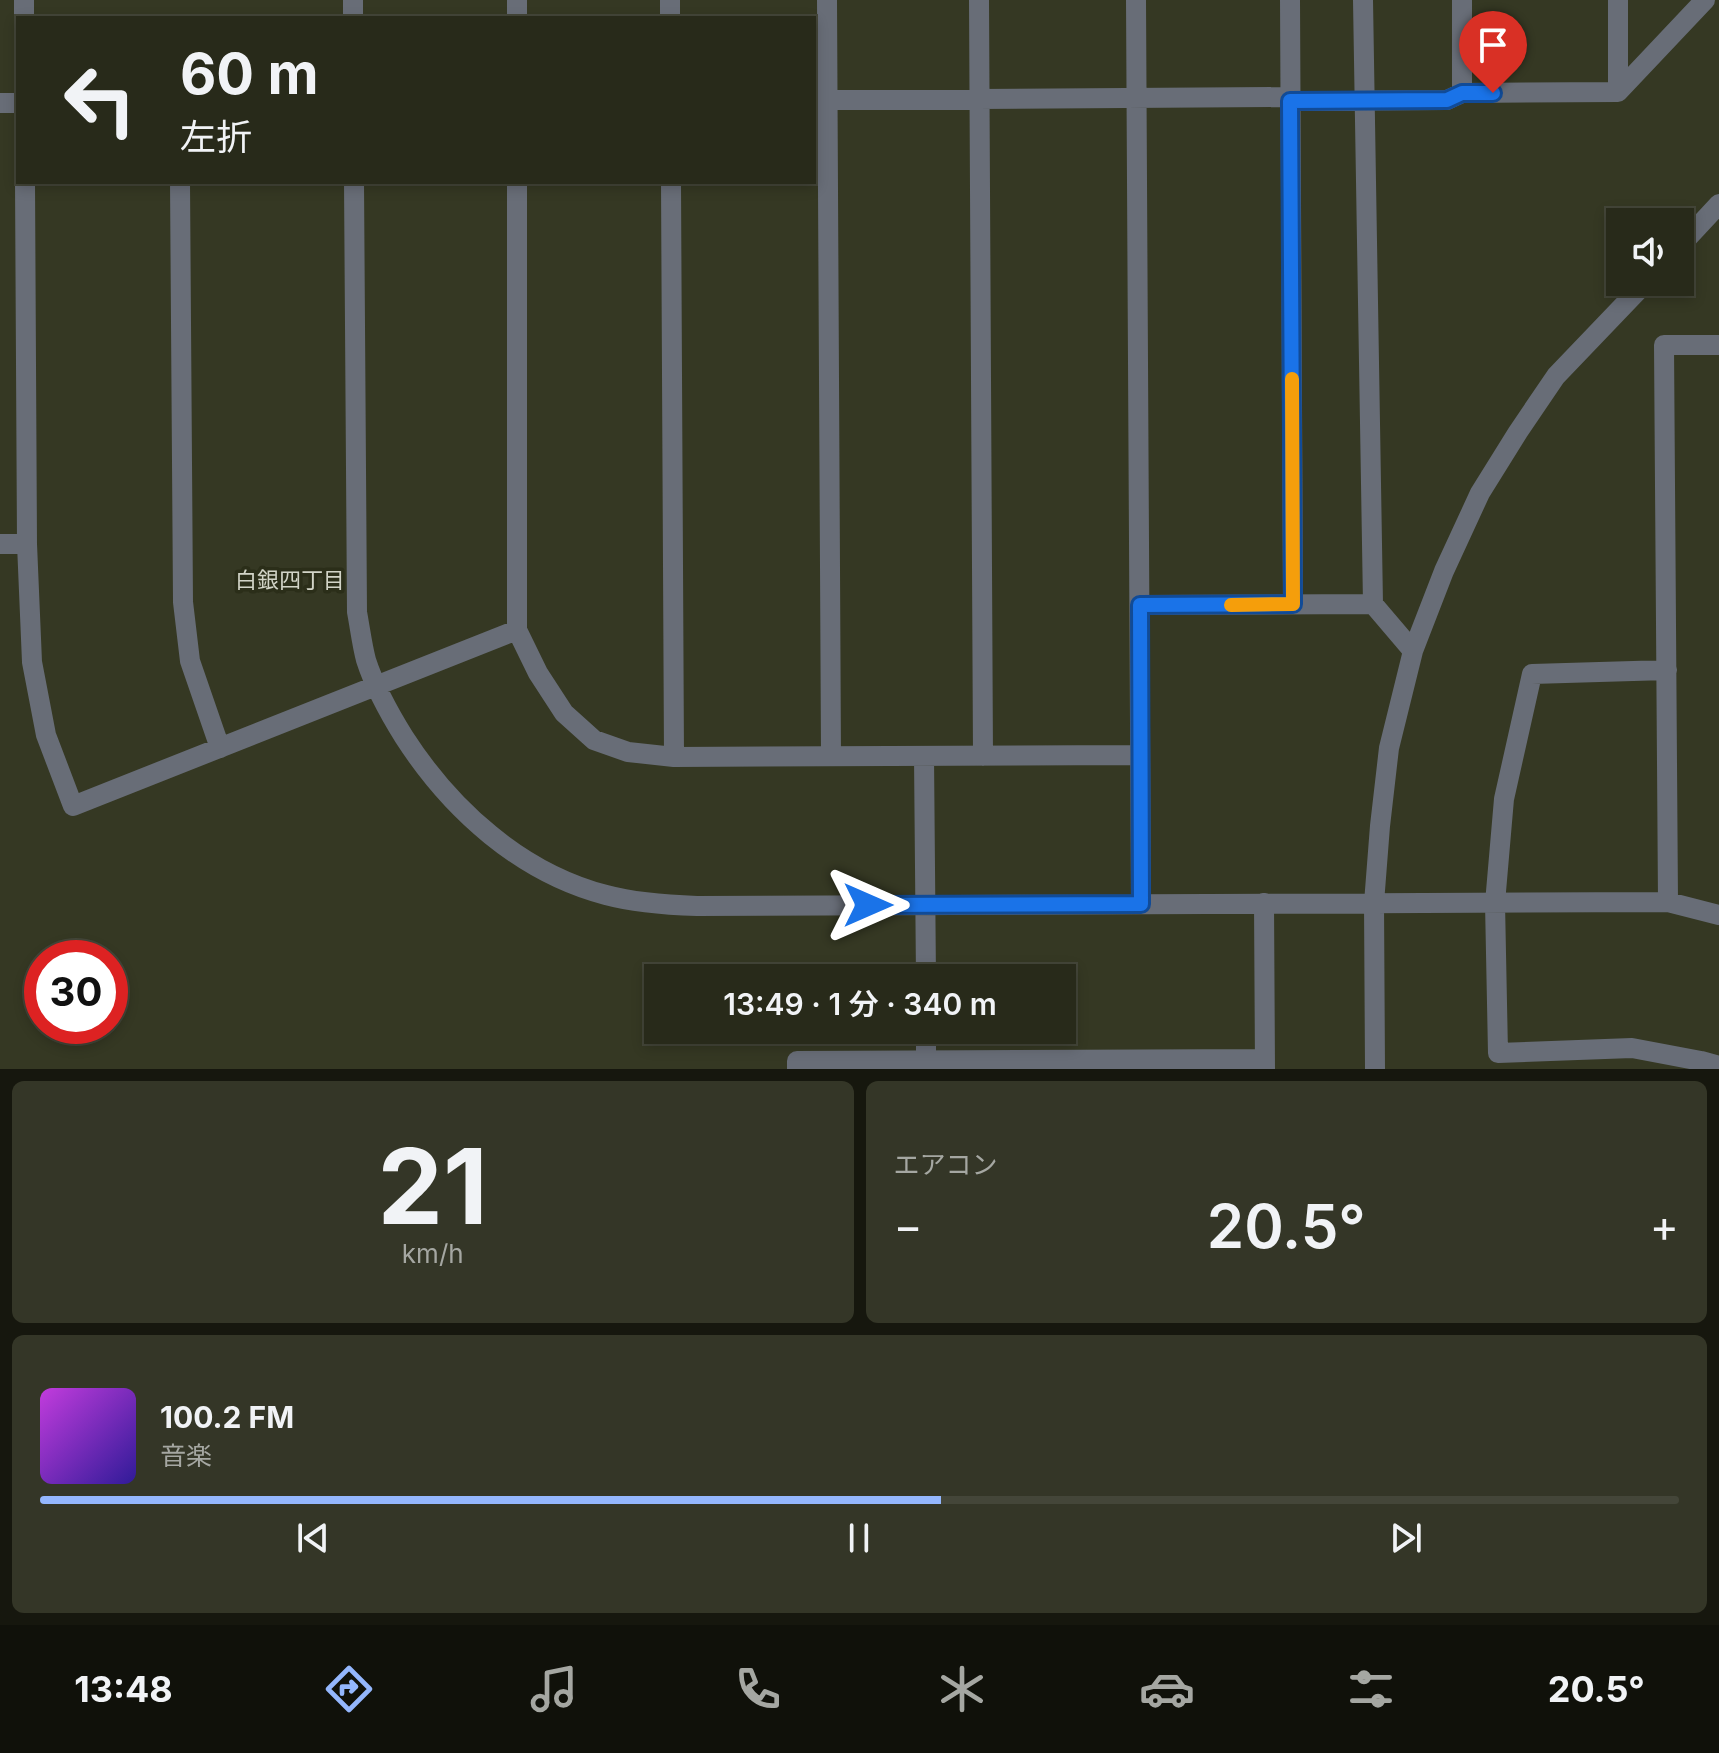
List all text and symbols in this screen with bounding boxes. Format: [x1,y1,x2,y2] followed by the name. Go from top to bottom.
[1459,11,1527,93] pin
[1471,23,1515,67] icon: arrive
[180,40,319,108] text: 60 m
[48,48,152,152] icon: left
[180,115,252,159] text: 左折
[1606,208,1694,296] map controls
[1606,208,1694,296] button: sound
[235,567,345,593] district label: 白銀四丁目
[826,863,910,947] position arrow
[24,940,128,1044] speed limit sign: 30
[723,986,997,1022] text: 13:49 · 1 分 · 340 m
[378,1123,488,1249] text: 21
[894,1149,998,1180] text: エアコン
[1207,1190,1366,1262] text: 20.5°
[894,1199,923,1253] text: −
[1650,1199,1679,1253] text: +
[402,1238,464,1269] text: km/h
[160,1399,294,1435] text: 100.2 FM
[160,1440,212,1471] text: 音楽
[291,1516,335,1560] icon: previous
[837,1516,881,1560] icon: pause
[1384,1516,1428,1560] icon: next
[321,1661,377,1717] icon: directions
[526,1661,582,1717] icon: music
[730,1661,786,1717] icon: phone
[934,1661,990,1717] icon: climate
[1139,1661,1195,1717] icon: car
[1343,1661,1399,1717] icon: filters
[74,1667,173,1711] text: 13:48
[1548,1667,1645,1711] text: 20.5°

